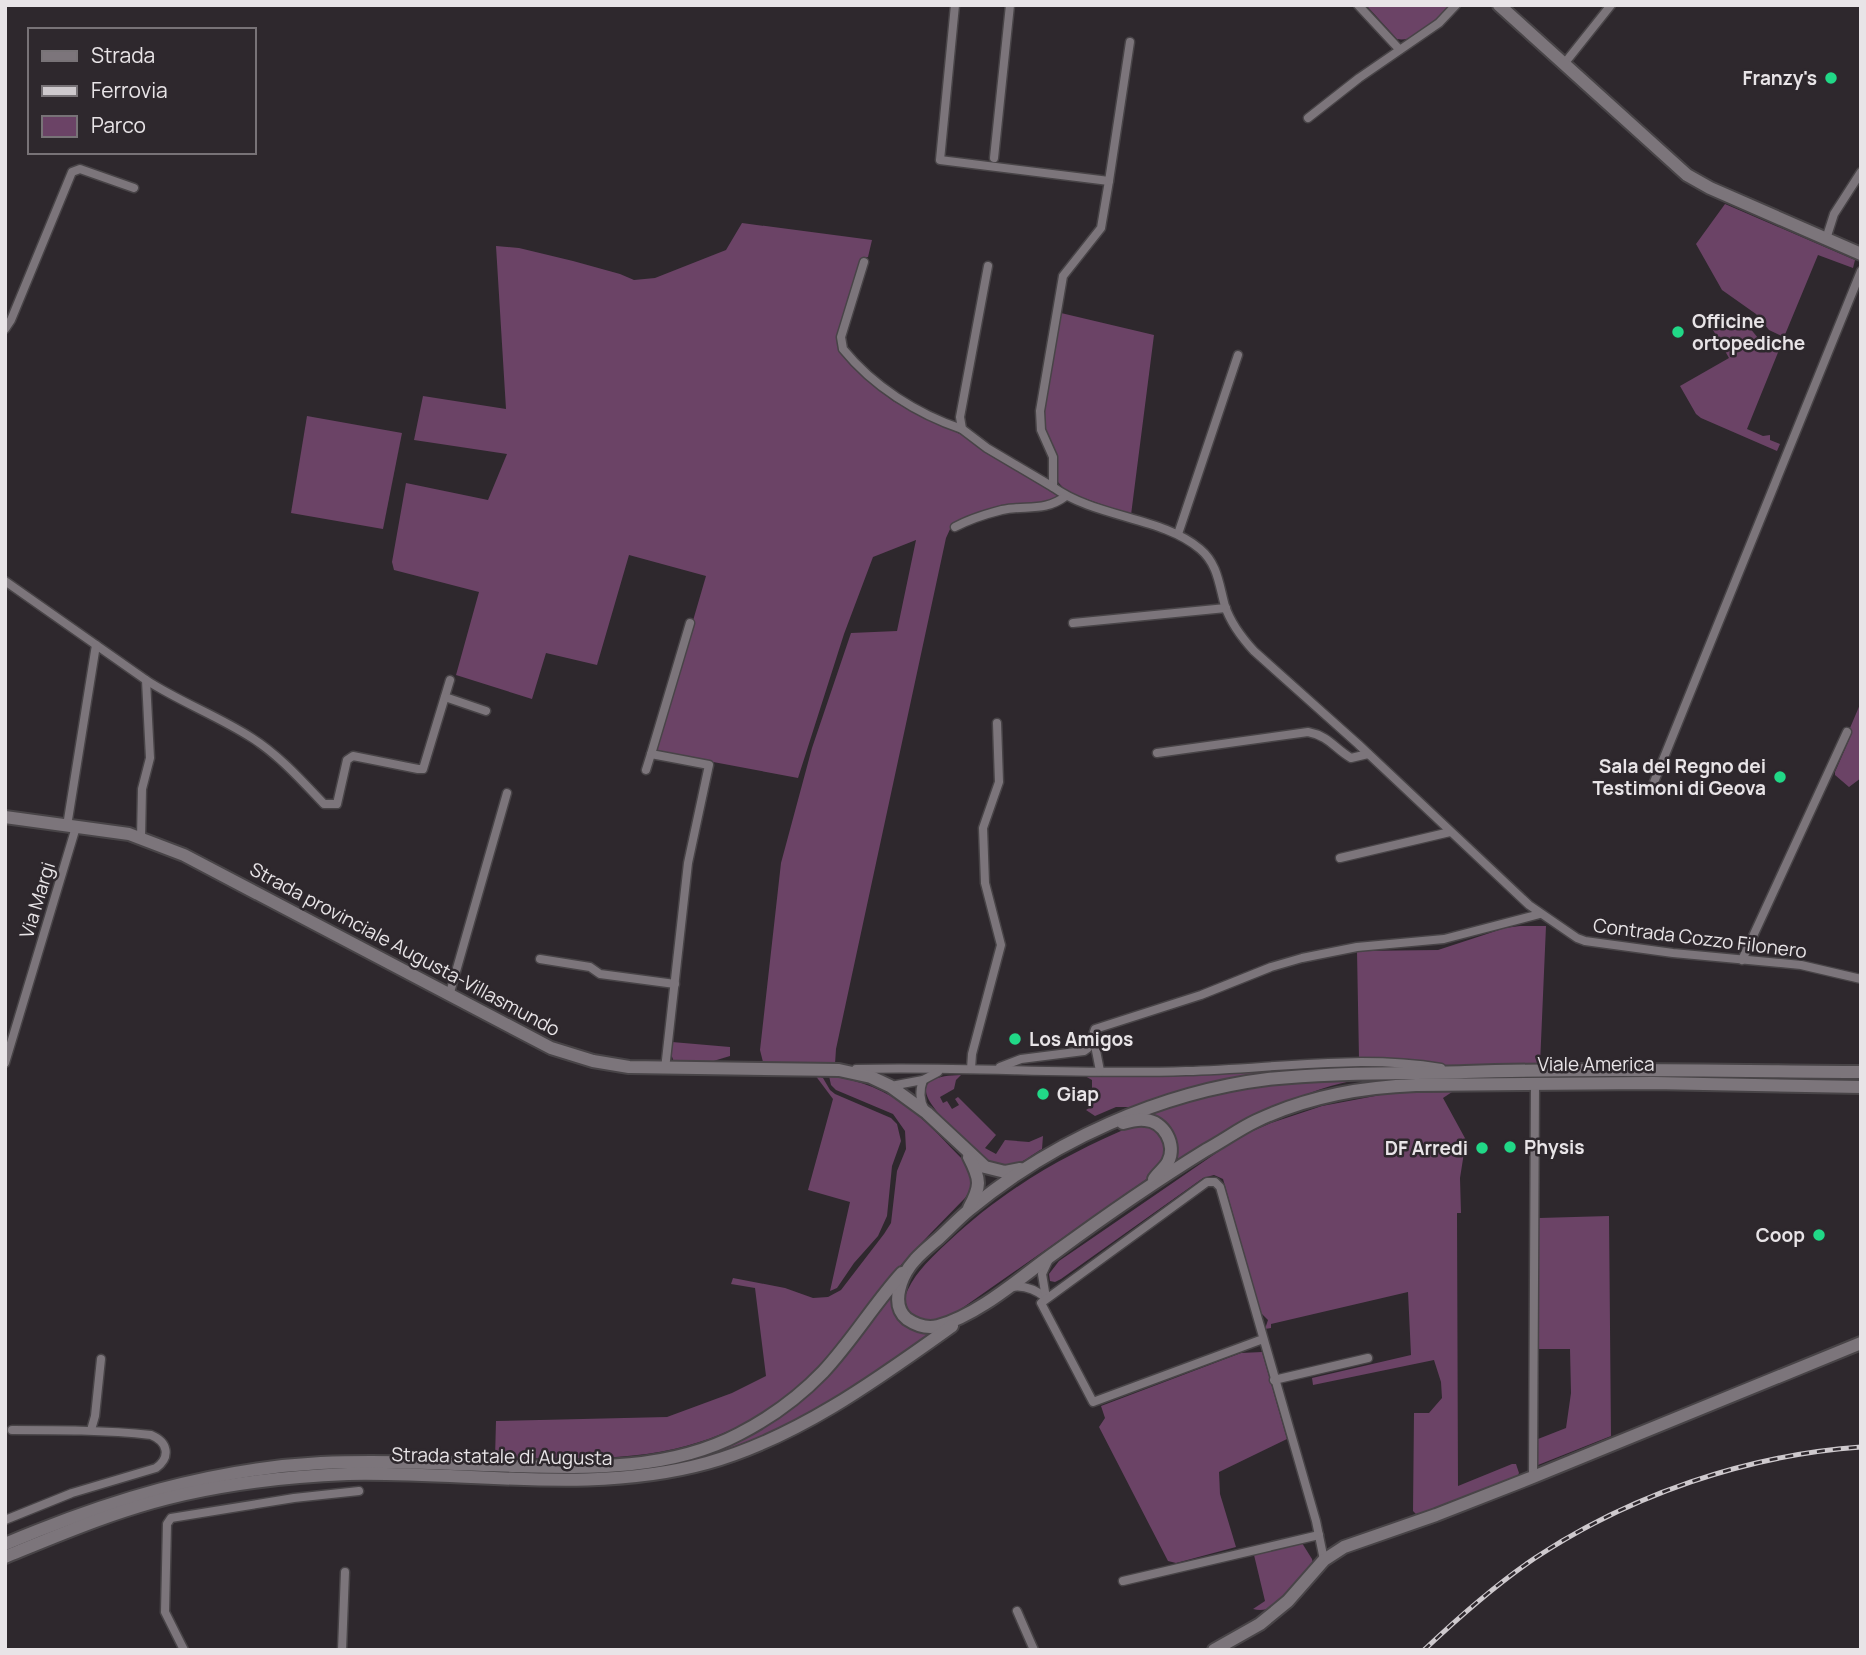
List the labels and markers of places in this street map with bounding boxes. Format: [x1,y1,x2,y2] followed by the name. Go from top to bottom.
[1743,65,1817,91] place label: Franzy's
[1823,70,1839,86] marker: Franzy's
[1692,308,1805,356] place label: Officine ortopediche
[1670,324,1686,340] marker: Officine ortopediche
[1593,753,1766,801] place label: Sala del Regno dei Testimoni di Geova
[1772,769,1788,785] marker: Sala del Regno dei Testimoni di Geova
[1029,1026,1133,1052] place label: Los Amigos
[1007,1031,1023,1047] marker: Los Amigos
[1057,1081,1099,1107] place label: Giap
[1035,1086,1051,1102] marker: Giap
[1524,1134,1585,1160] place label: Physis
[1385,1135,1468,1161] place label: DF Arredi
[1502,1139,1518,1155] marker: Physis
[1474,1140,1490,1156] marker: DF Arredi
[1756,1222,1805,1248] place label: Coop
[1811,1227,1827,1243] marker: Coop

